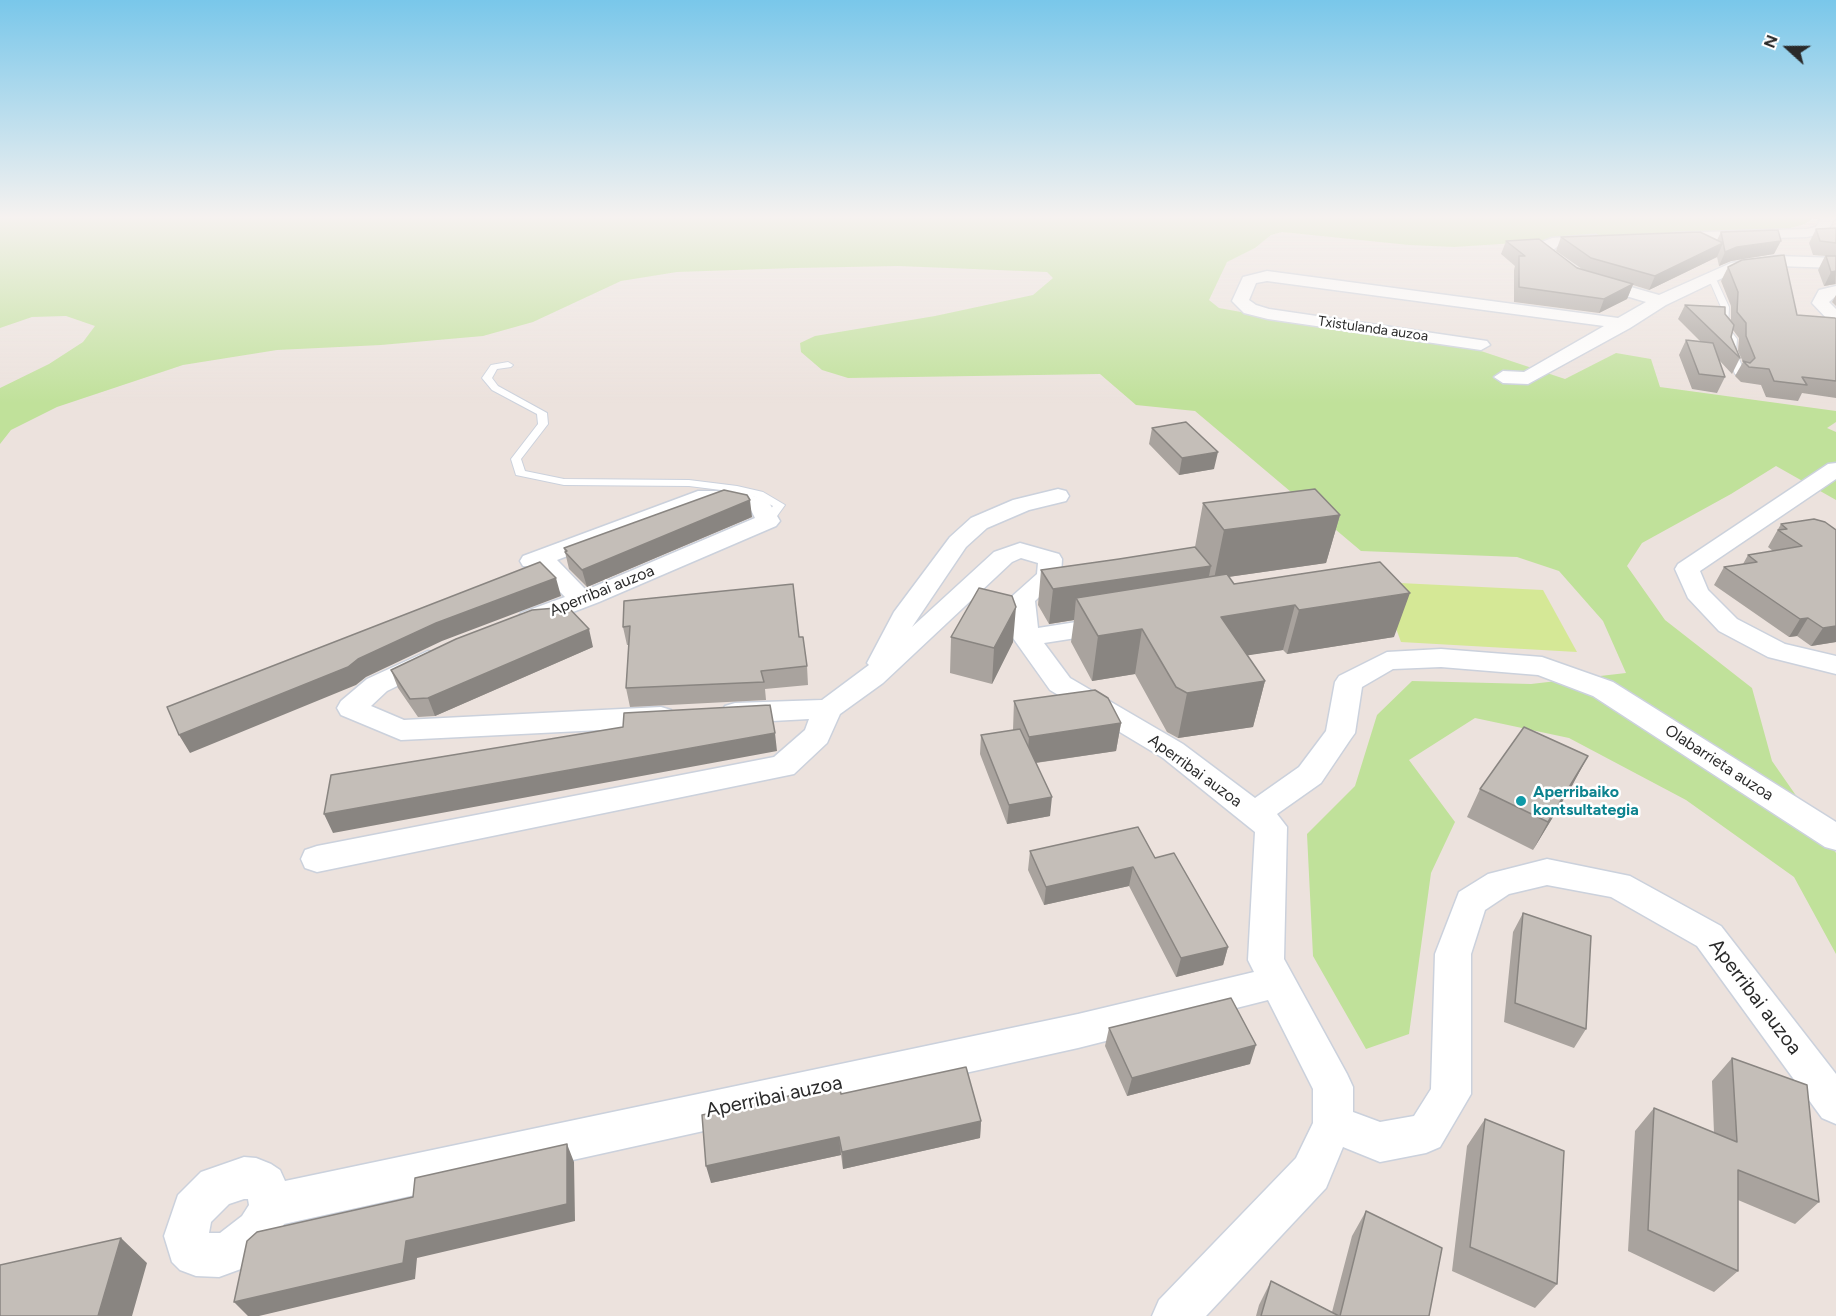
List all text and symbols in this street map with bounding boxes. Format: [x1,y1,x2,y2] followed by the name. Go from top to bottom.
[1758,18,1818,78] north arrow
[1760,32,1782,51] text: N
[1317,313,1429,345] street label: Txistulanda auzoa
[547,561,657,621] street label: Aperribai auzoa
[1661,721,1777,805] street label: Olabarrieta auzoa
[1144,731,1246,811] street label: Aperribai auzoa
[1533,782,1639,820] place label: Aperribaiko kontsultategia
[1514,794,1528,808] marker: Aperribaiko kontsultategia
[1704,934,1806,1060] street label: Aperribai auzoa
[704,1071,844,1123] street label: Aperribai auzoa

